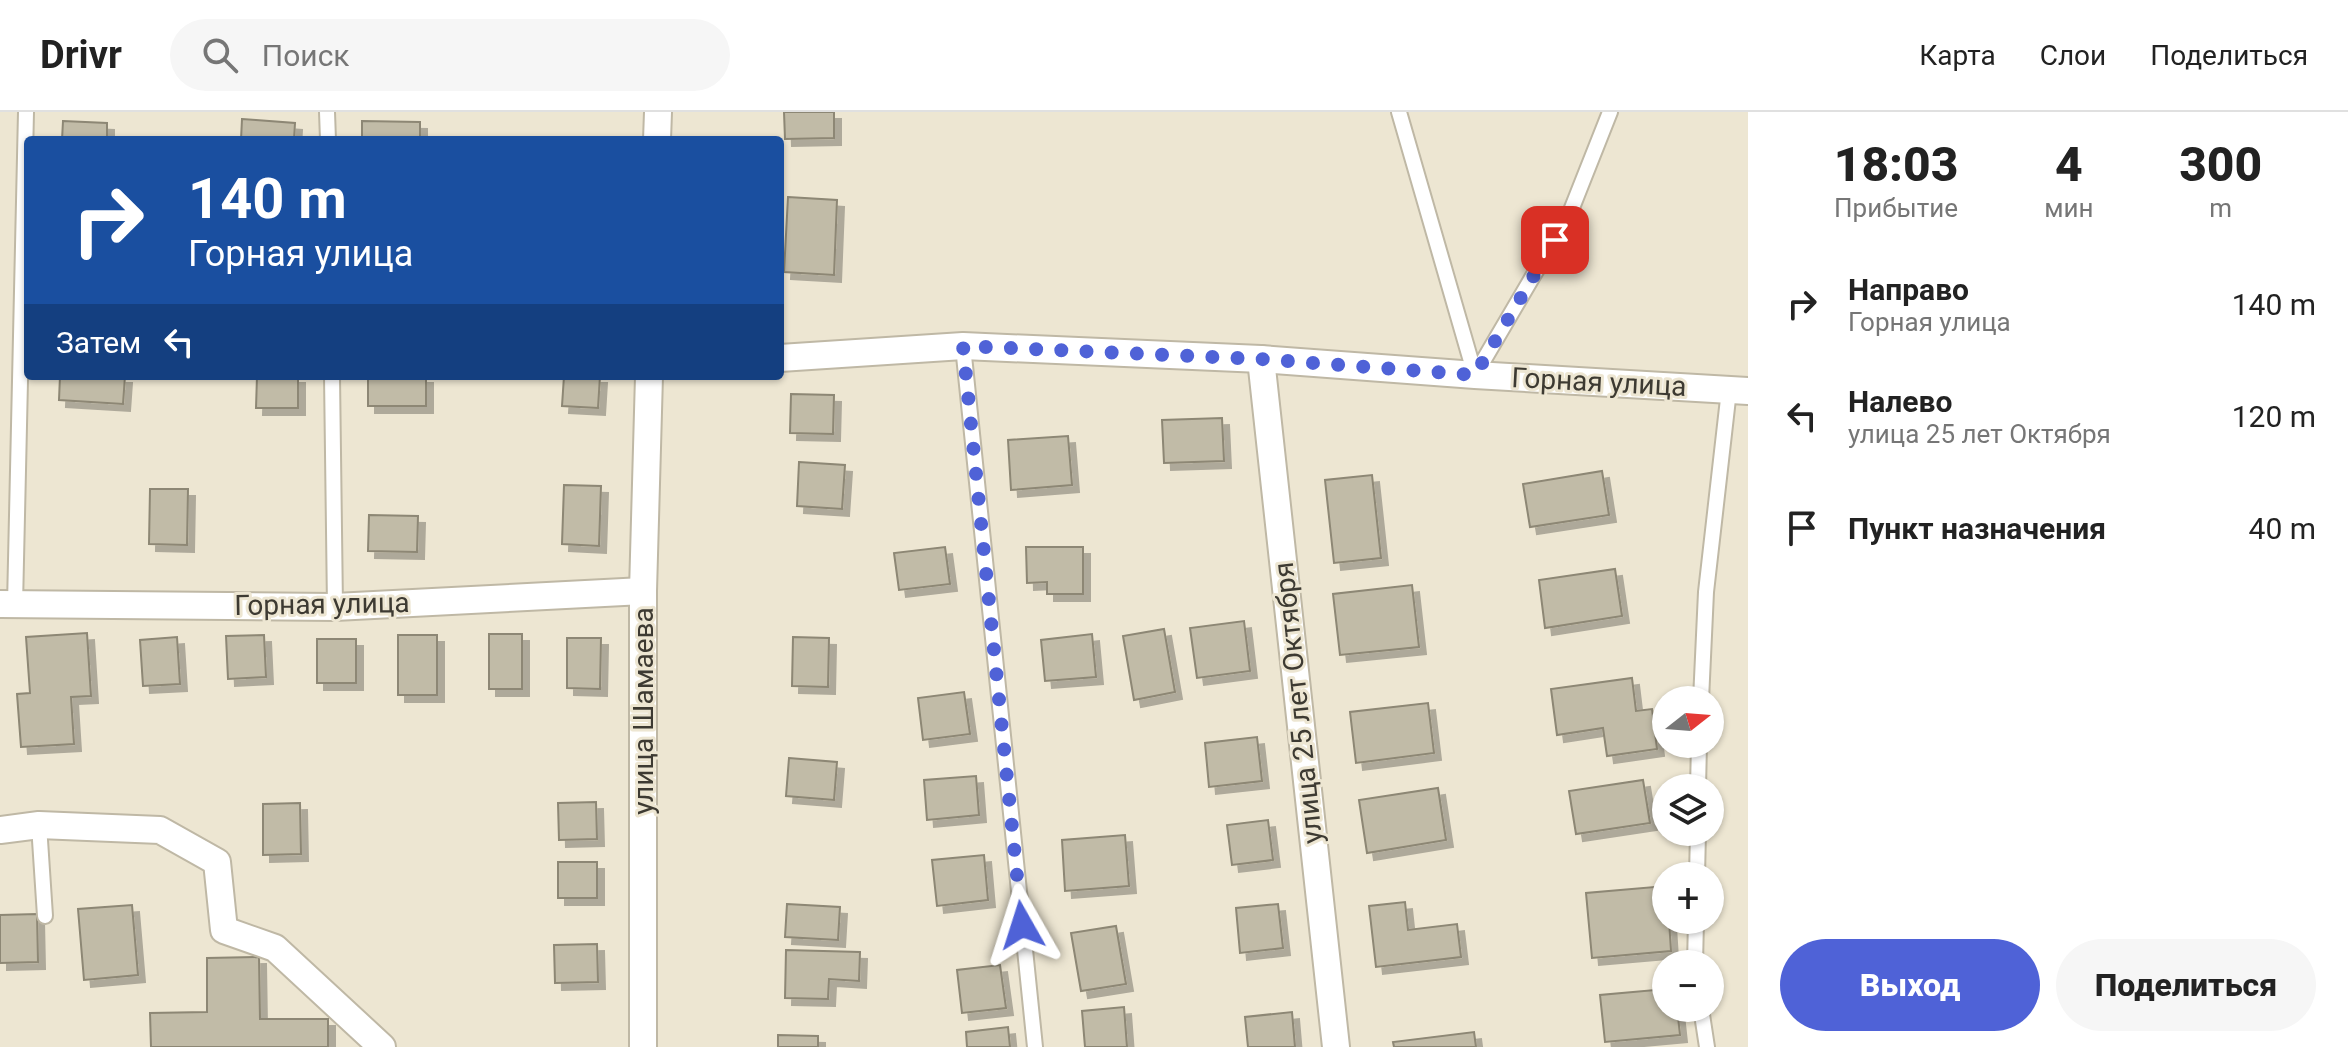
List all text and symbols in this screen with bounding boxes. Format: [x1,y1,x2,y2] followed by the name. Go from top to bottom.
[170,19,730,91] search box
[40,33,122,77] text: Drivr
[198,33,242,77] icon: search
[262,38,350,73] text: Поиск
[1919,39,1996,72] text: Карта
[2040,39,2106,72] text: Слои
[2150,39,2308,72] text: Поделиться
[1834,136,1958,193] text: 18:03
[2055,136,2083,193] text: 4
[2179,136,2262,193] text: 300
[188,166,347,232] text: 140 m
[56,168,160,272] icon: right
[1834,193,1958,223] text: Прибытие
[2044,193,2093,223] text: мин
[2209,193,2232,223] text: m
[1521,206,1589,274] pin
[1533,218,1577,262] icon: arrive
[188,233,413,275] text: Горная улица
[1848,272,1969,307] text: Направо
[1780,282,1824,326] icon: right
[2232,287,2316,322] text: 140 m
[1848,307,2011,337] text: Горная улица
[157,320,201,364] icon: left
[56,325,141,360] text: Затем
[1511,361,1687,403] street label: Горная улица
[1848,384,1952,419] text: Налево
[1780,394,1824,438] icon: left
[2232,399,2316,434] text: 120 m
[1848,419,2111,449] text: улица 25 лет Октября
[1780,506,1824,550] icon: arrive
[1848,511,2106,546] text: Пункт назначения
[2249,511,2316,546] text: 40 m
[1267,560,1329,846] street label: улица 25 лет Октября
[234,586,410,622] street label: Горная улица
[627,607,660,815] street label: улица Шамаева
[1652,686,1724,758] north arrow
[1652,686,1724,1022] map controls
[1652,774,1724,846] button: layers
[1652,862,1724,934] button: +
[980,883,1064,967] position arrow
[1780,939,2040,1031] button: Выход
[2056,939,2316,1031] button: Поделиться
[1652,950,1724,1022] button: −

